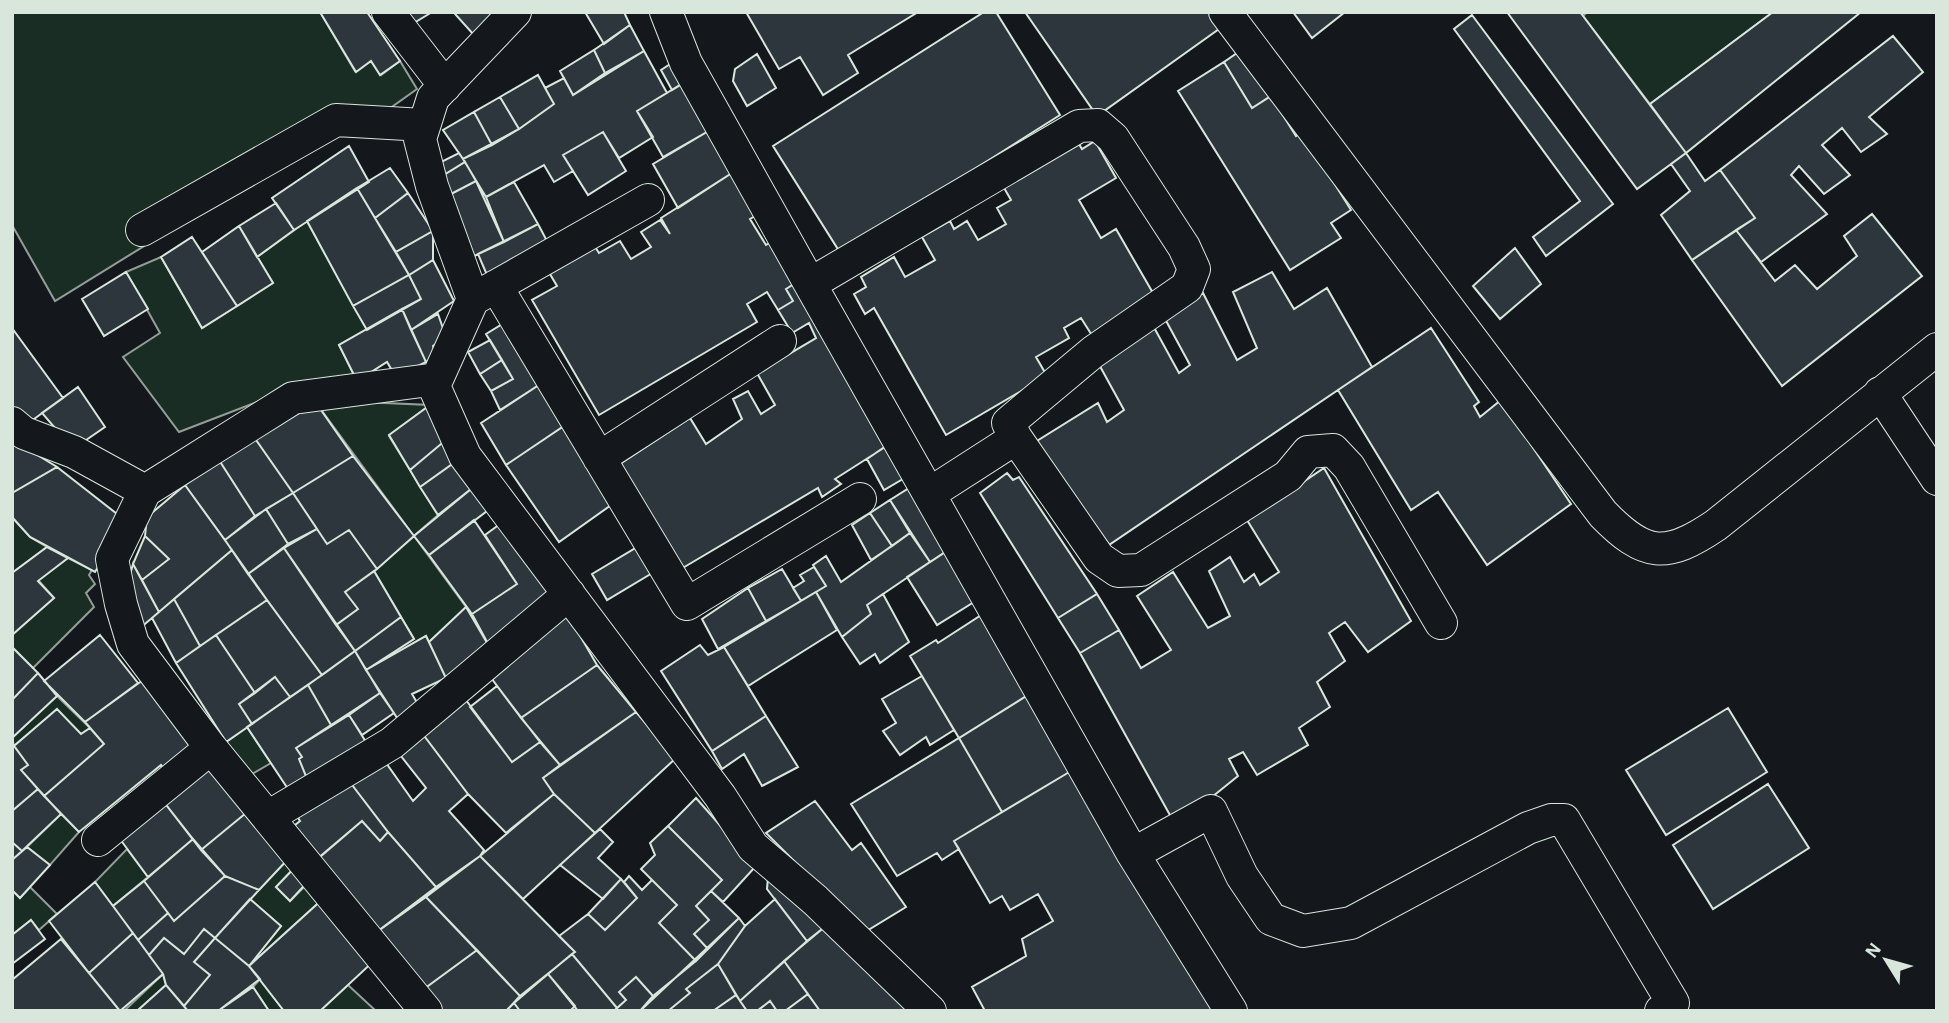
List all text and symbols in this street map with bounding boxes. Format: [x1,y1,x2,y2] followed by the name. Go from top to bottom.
[1851,925,1921,995] north arrow
[1862,940,1885,962] text: N

